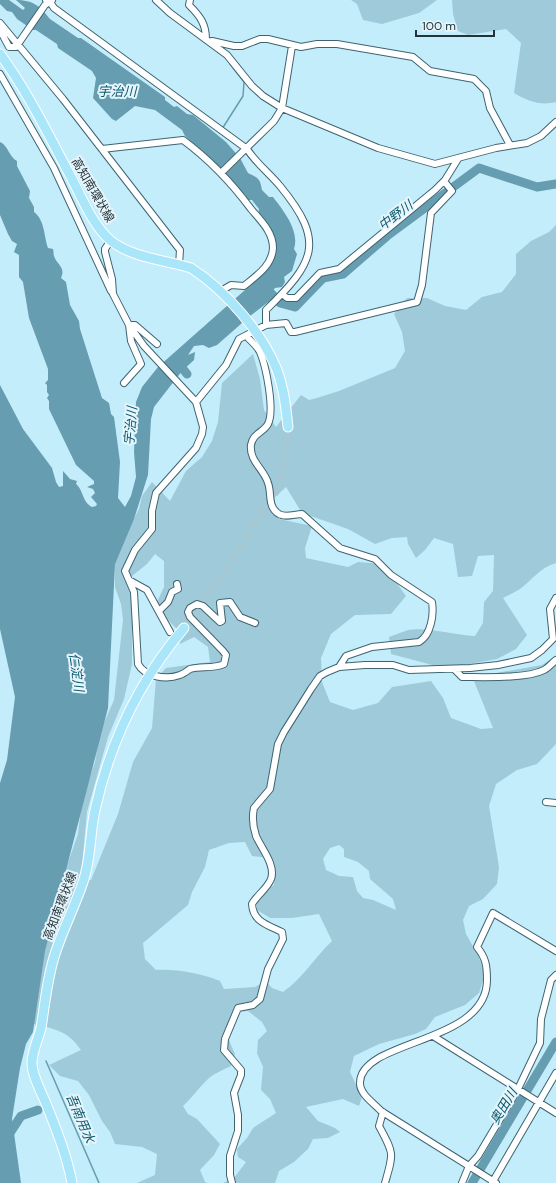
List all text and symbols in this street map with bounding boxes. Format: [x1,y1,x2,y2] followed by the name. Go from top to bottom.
[416,12,494,38] scale bar
[422,18,456,34] text: 100 m
[97,83,138,100] water label: 宇治川
[68,155,118,225] street label: 高知南環状線
[375,196,418,234] water label: 中野川
[120,404,141,446] water label: 宇治川
[65,652,88,695] water label: 仁淀川
[40,870,80,942] street label: 高知南環状線
[486,1083,522,1127] water label: 奥田川
[63,1091,99,1147] water label: 吾南用水

